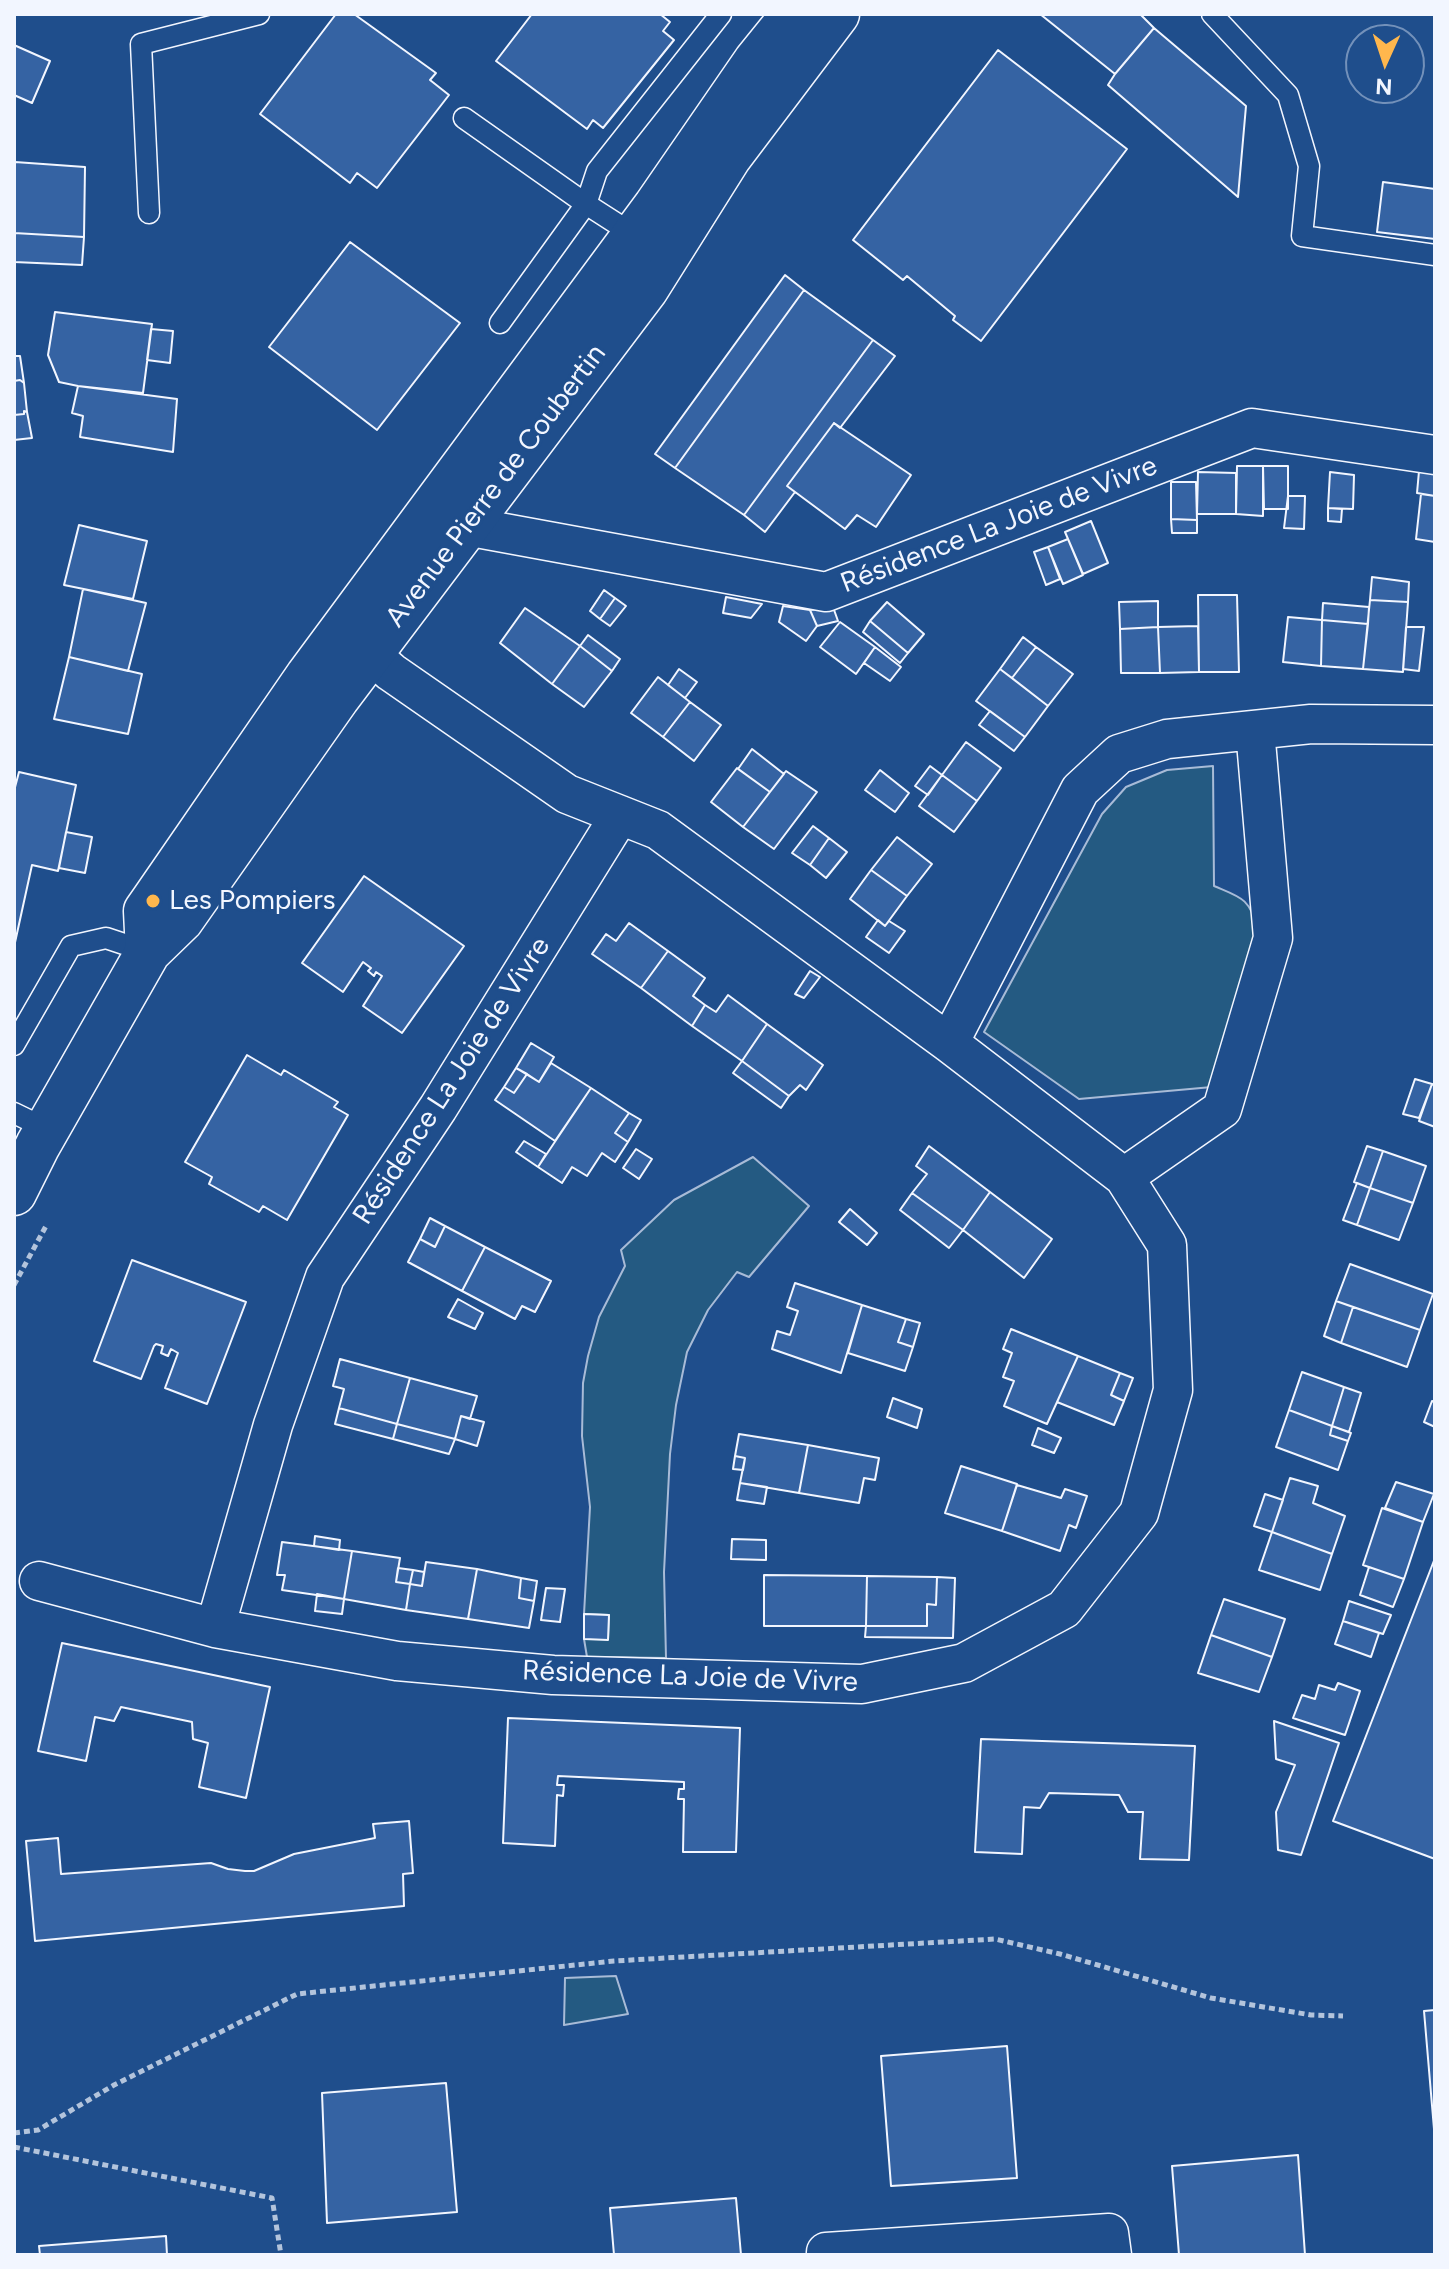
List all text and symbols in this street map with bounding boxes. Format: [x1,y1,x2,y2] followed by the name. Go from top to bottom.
[1345,24,1425,104] north arrow
[1375,73,1393,100] text: N
[379,338,613,634] street label: Avenue Pierre de Coubertin
[836,449,1162,601] street label: Résidence La Joie de Vivre
[169,884,336,918] place label: Les Pompiers
[144,892,162,910] marker: Les Pompiers
[346,931,558,1231] street label: Résidence La Joie de Vivre
[522,1654,858,1700] street label: Résidence La Joie de Vivre

